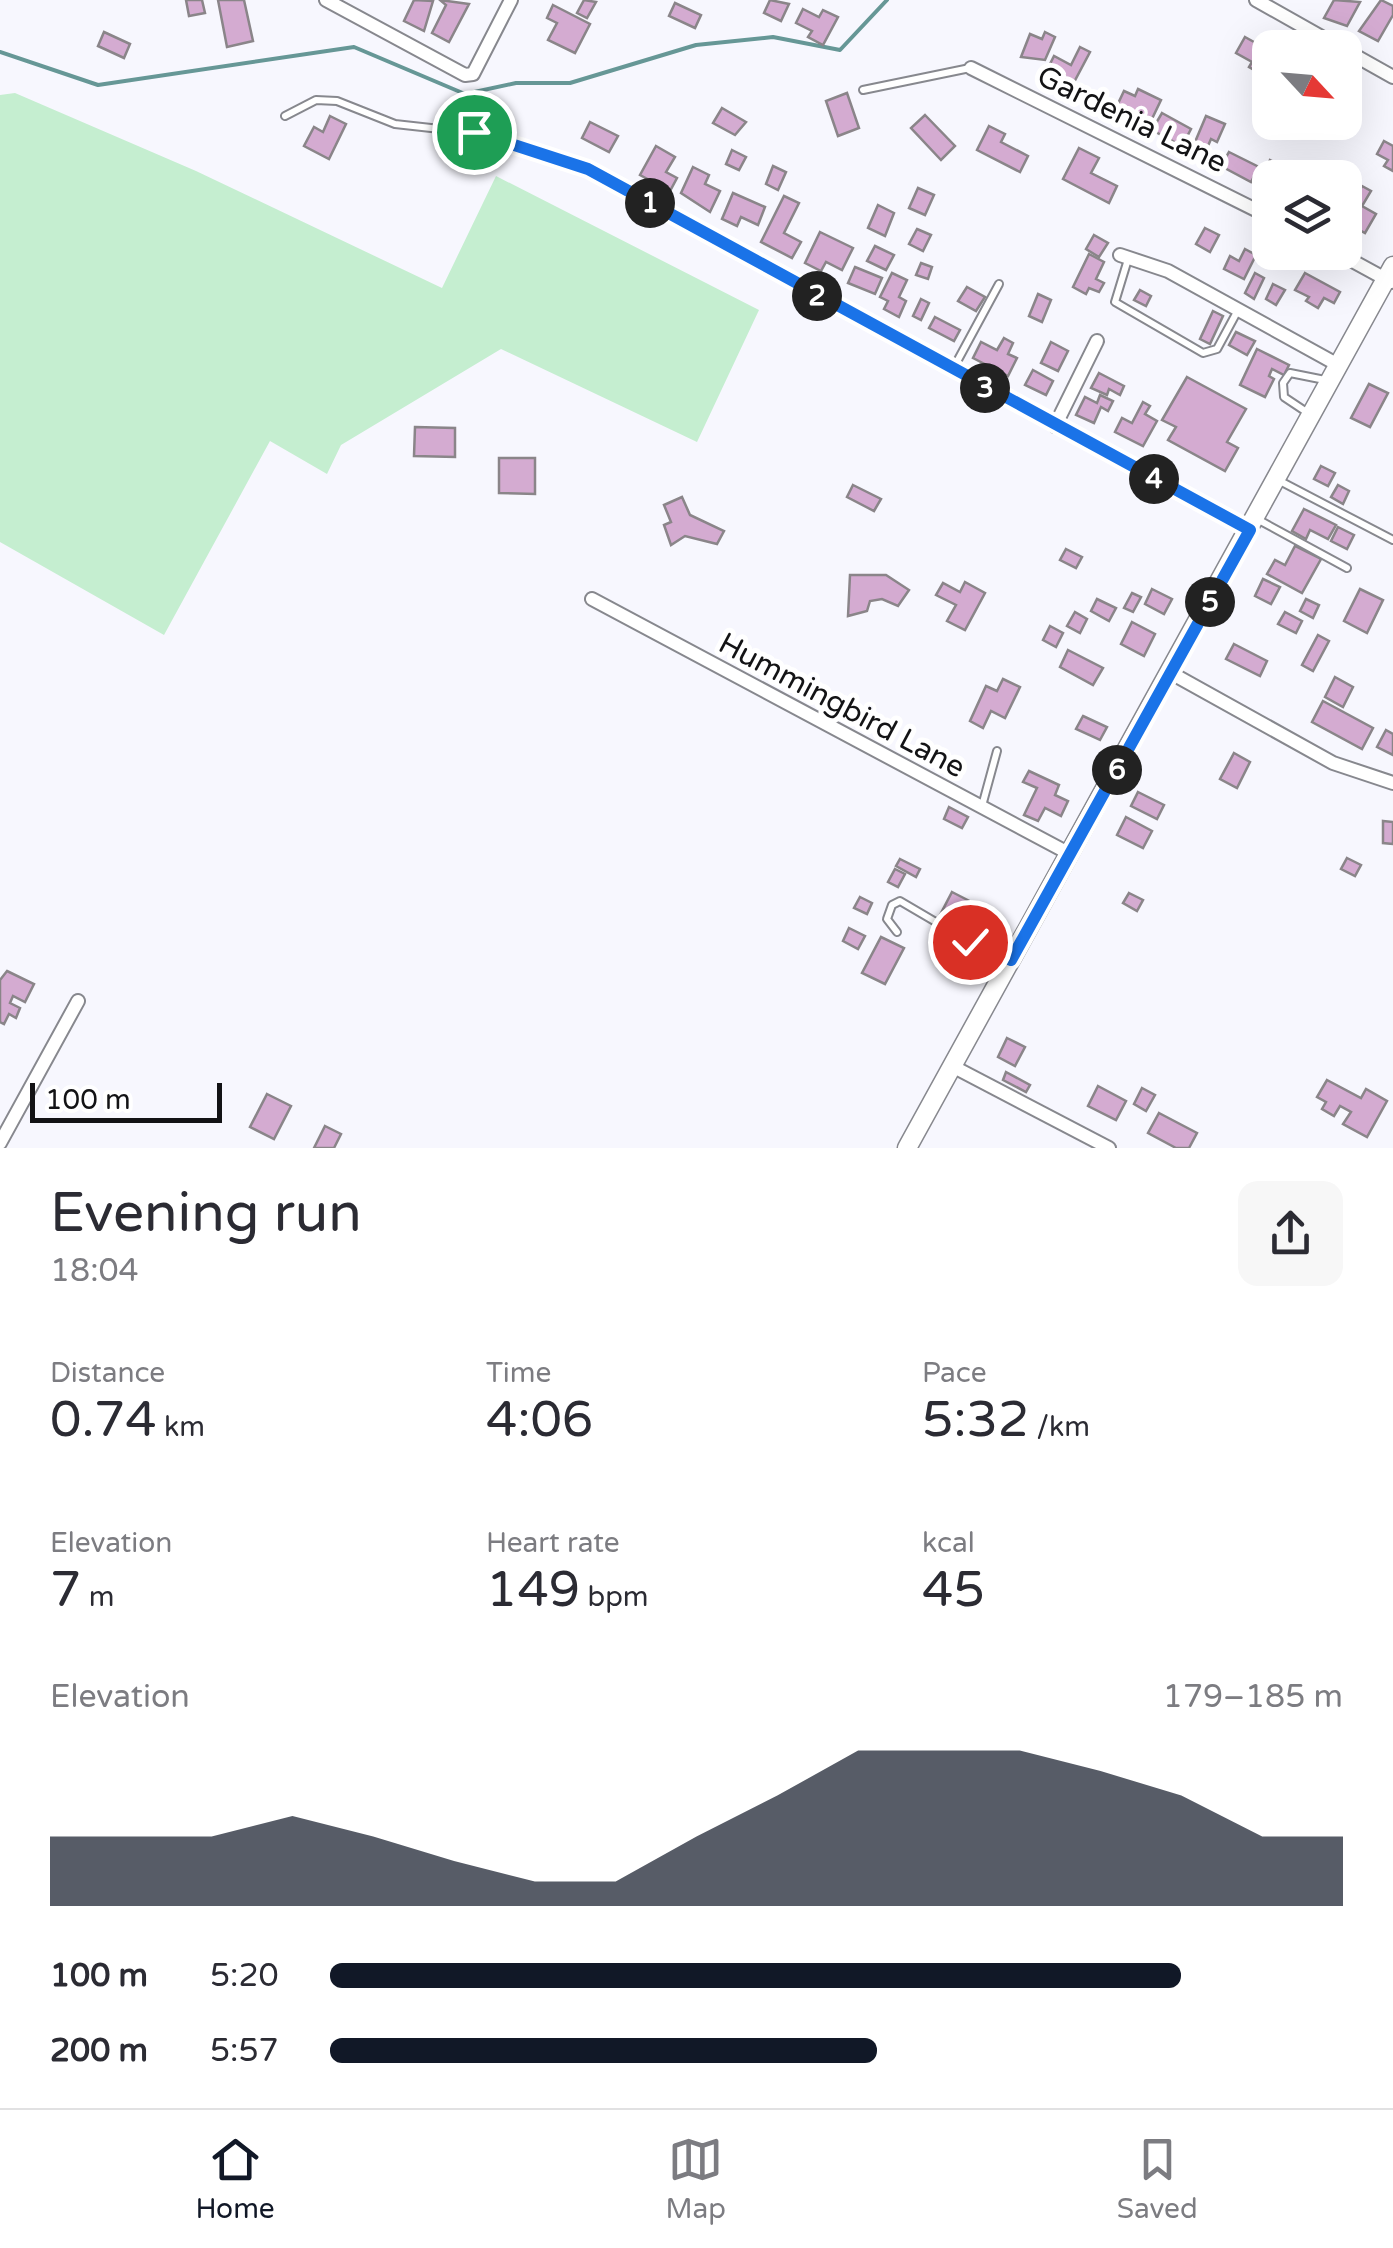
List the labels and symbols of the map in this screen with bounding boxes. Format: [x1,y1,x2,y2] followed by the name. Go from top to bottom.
[1252,30,1362,140] north arrow
[1031,58,1233,181] street label: Gardenia Lane
[432,90,517,175] pin
[625,178,675,228] pin: 1
[792,271,842,321] pin: 2
[960,363,1010,413] pin: 3
[1129,454,1179,504] pin: 4
[1185,577,1235,627] pin: 5
[712,625,971,786] street label: Hummingbird Lane
[1092,745,1142,795] pin: 6
[928,900,1013,985] pin
[30,1078,222,1122] scale bar

